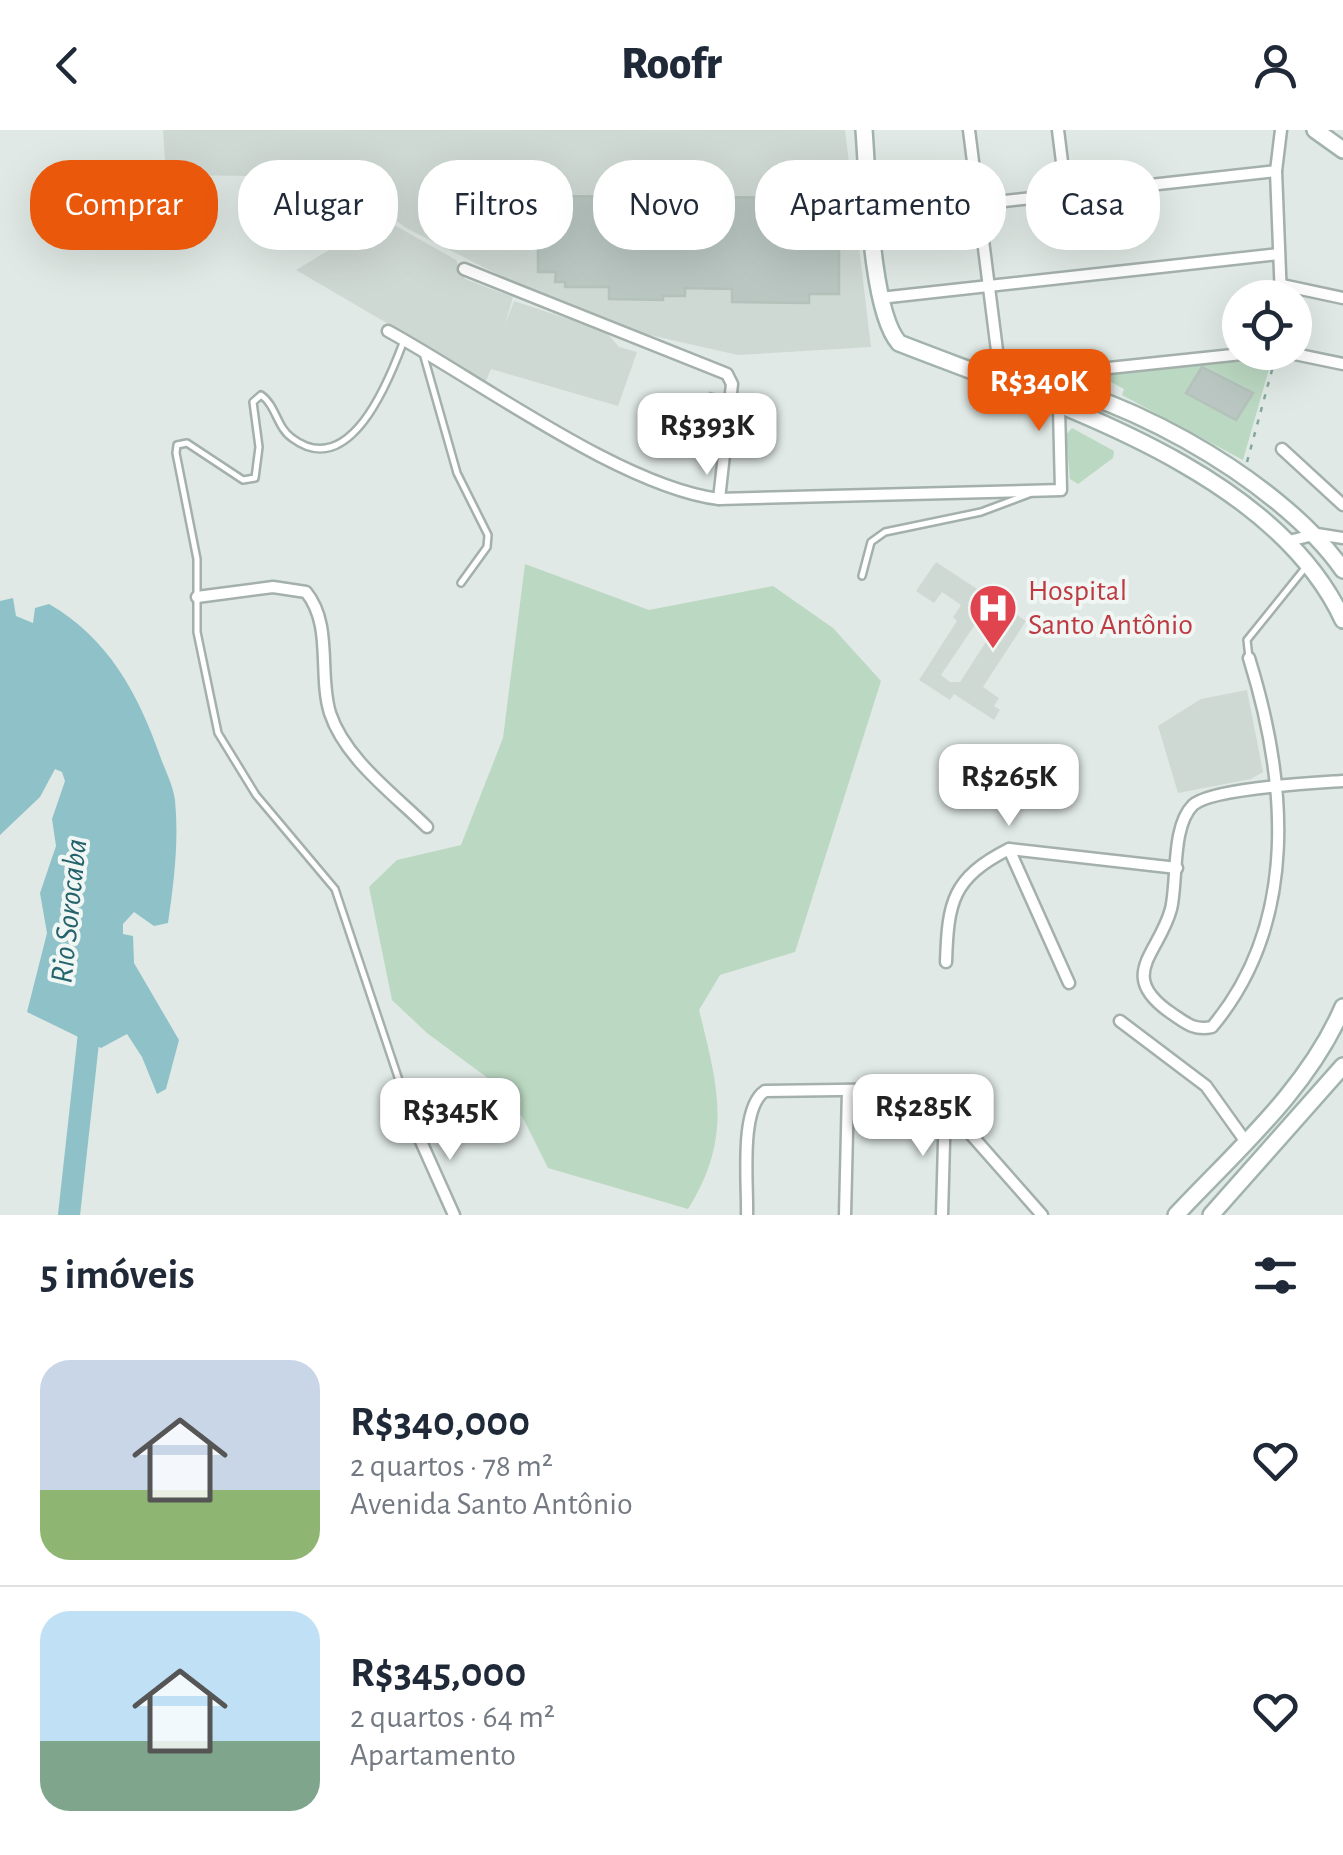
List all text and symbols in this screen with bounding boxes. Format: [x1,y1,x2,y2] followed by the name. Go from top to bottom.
[40,38,95,93] icon: back
[1248,38,1303,93] icon: person
[621,42,722,87] text: Roofr
[30,160,218,250] chip: Comprar
[238,160,398,250] chip: Alugar
[418,160,573,250] chip: Filtros
[593,160,735,250] chip: Novo
[755,160,1006,250] chip: Apartamento
[1026,160,1160,250] chip: Casa
[1222,280,1312,370] map controls
[1222,280,1312,370] button: locate
[958,349,1120,434] pin: R$340K
[990,365,1088,397] text: R$340K
[626,393,788,478] pin: R$393K
[659,409,755,441] text: R$393K
[1028,576,1193,640] place label: Hospital Santo Antônio
[967,582,1019,650] hospital icon: Hospital Santo Antônio
[928,744,1090,829] pin: R$265K
[961,760,1057,792] text: R$265K
[46,837,92,985] water label: Rio Sorocaba
[842,1074,1004,1159] pin: R$285K
[369,1078,531,1163] pin: R$345K
[875,1090,971,1122] text: R$285K
[402,1094,498,1126] text: R$345K
[1248,1248,1303,1303] icon: filters
[40,1254,195,1296] text: 5 imóveis
[120,1400,240,1520] icon: home
[350,1401,530,1443] text: R$340,000
[1248,1433,1303,1488] icon: heart
[350,1450,553,1482] text: 2 quartos · 78 m²
[350,1488,633,1520] text: Avenida Santo Antônio
[120,1651,240,1771] icon: home
[350,1652,526,1694] text: R$345,000
[1248,1684,1303,1739] icon: heart
[350,1701,555,1733] text: 2 quartos · 64 m²
[350,1739,516,1771] text: Apartamento

